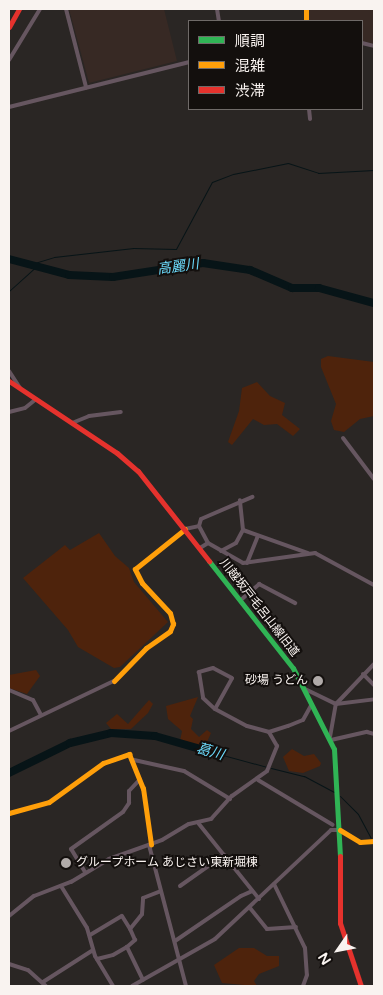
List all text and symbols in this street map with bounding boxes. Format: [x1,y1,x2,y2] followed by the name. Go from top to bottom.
[188,20,363,110] legend
[235,32,265,50] text: 順調
[235,57,265,75] text: 混雑
[235,82,265,100] text: 渋滞
[156,256,200,278] water label: 高麗川
[216,556,302,660] street label: 川越坂戸毛呂山線旧道
[245,674,308,688] place label: 砂場 うどん
[312,675,324,687] marker: 砂場 うどん
[194,740,226,764] water label: 葛川
[76,856,259,870] place label: グループホーム あじさい東新堀棟
[60,857,72,869] marker: グループホーム あじさい東新堀棟
[313,925,363,975] north arrow
[315,949,335,968] text: N

